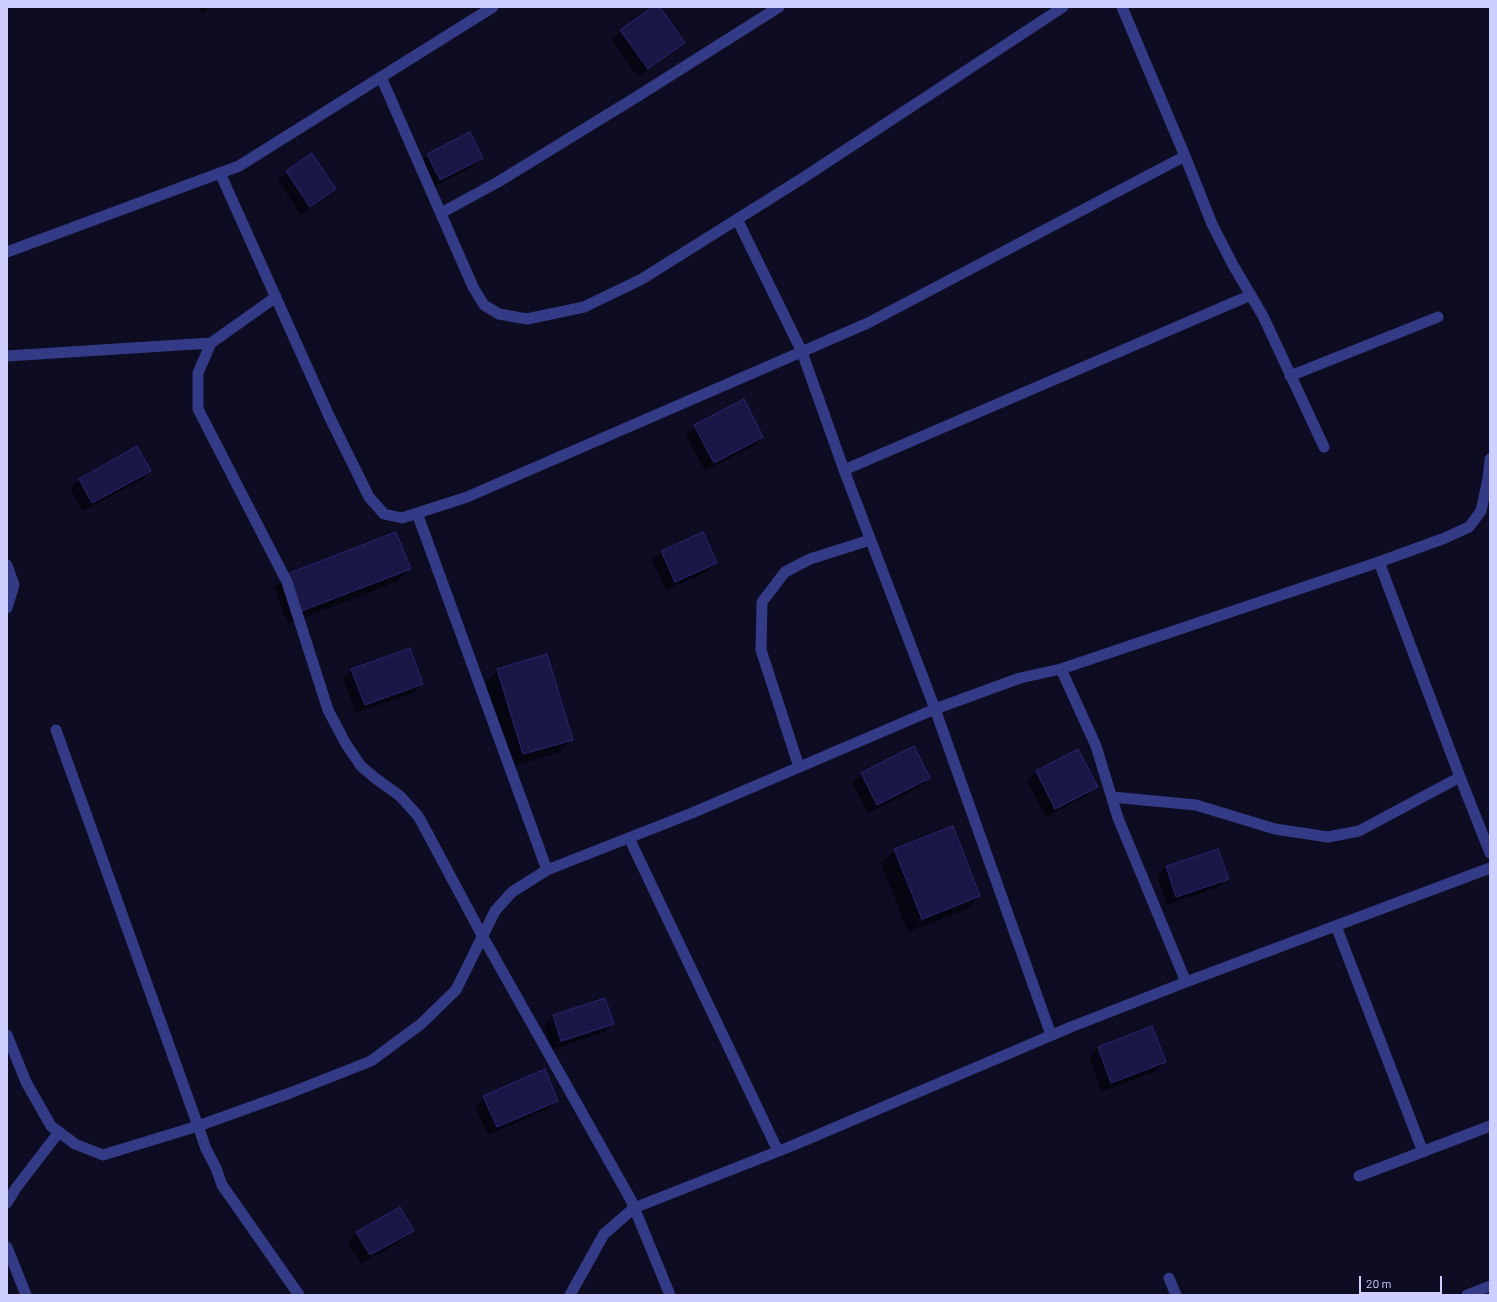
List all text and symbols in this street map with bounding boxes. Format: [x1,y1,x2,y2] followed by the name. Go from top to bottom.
[1361,1268,1444,1294] scale bar
[1366,1276,1392,1290] text: 20 m

